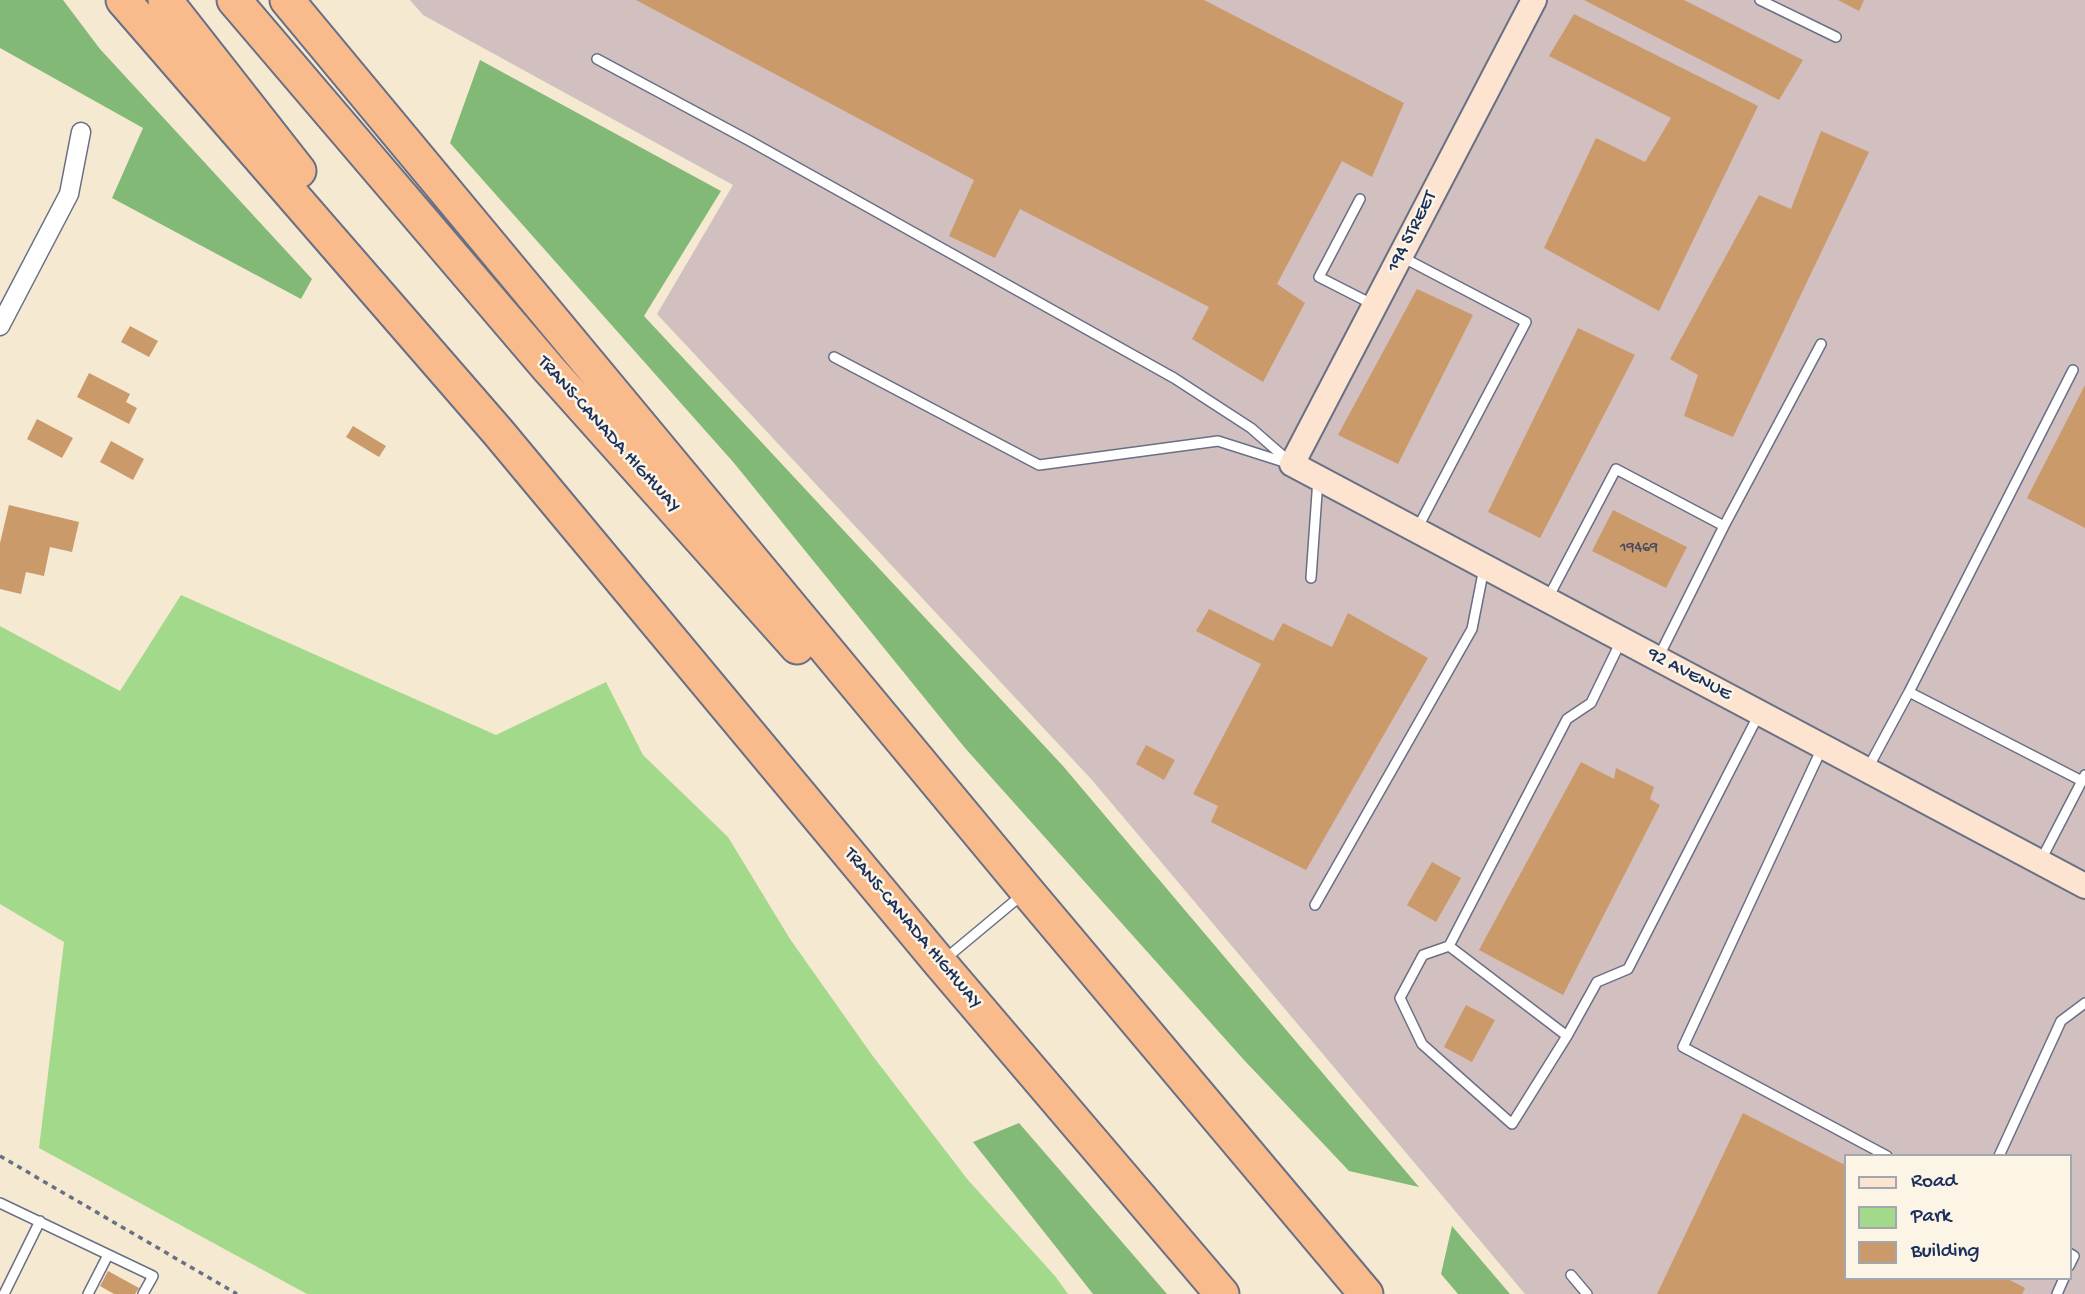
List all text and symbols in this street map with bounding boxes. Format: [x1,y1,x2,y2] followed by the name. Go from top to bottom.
[1383,188,1443,276] street label: 194 STREET
[532,352,684,518] street label: TRANS-CANADA HIGHWAY
[1620,539,1658,559] house number: 19469
[1643,643,1735,707] street label: 92 AVENUE
[838,844,986,1014] street label: TRANS-CANADA HIGHWAY
[1843,1154,2071,1280] legend
[1911,1170,1957,1195] text: Road
[1911,1205,1951,1230] text: Park
[1911,1240,1980,1265] text: Building

